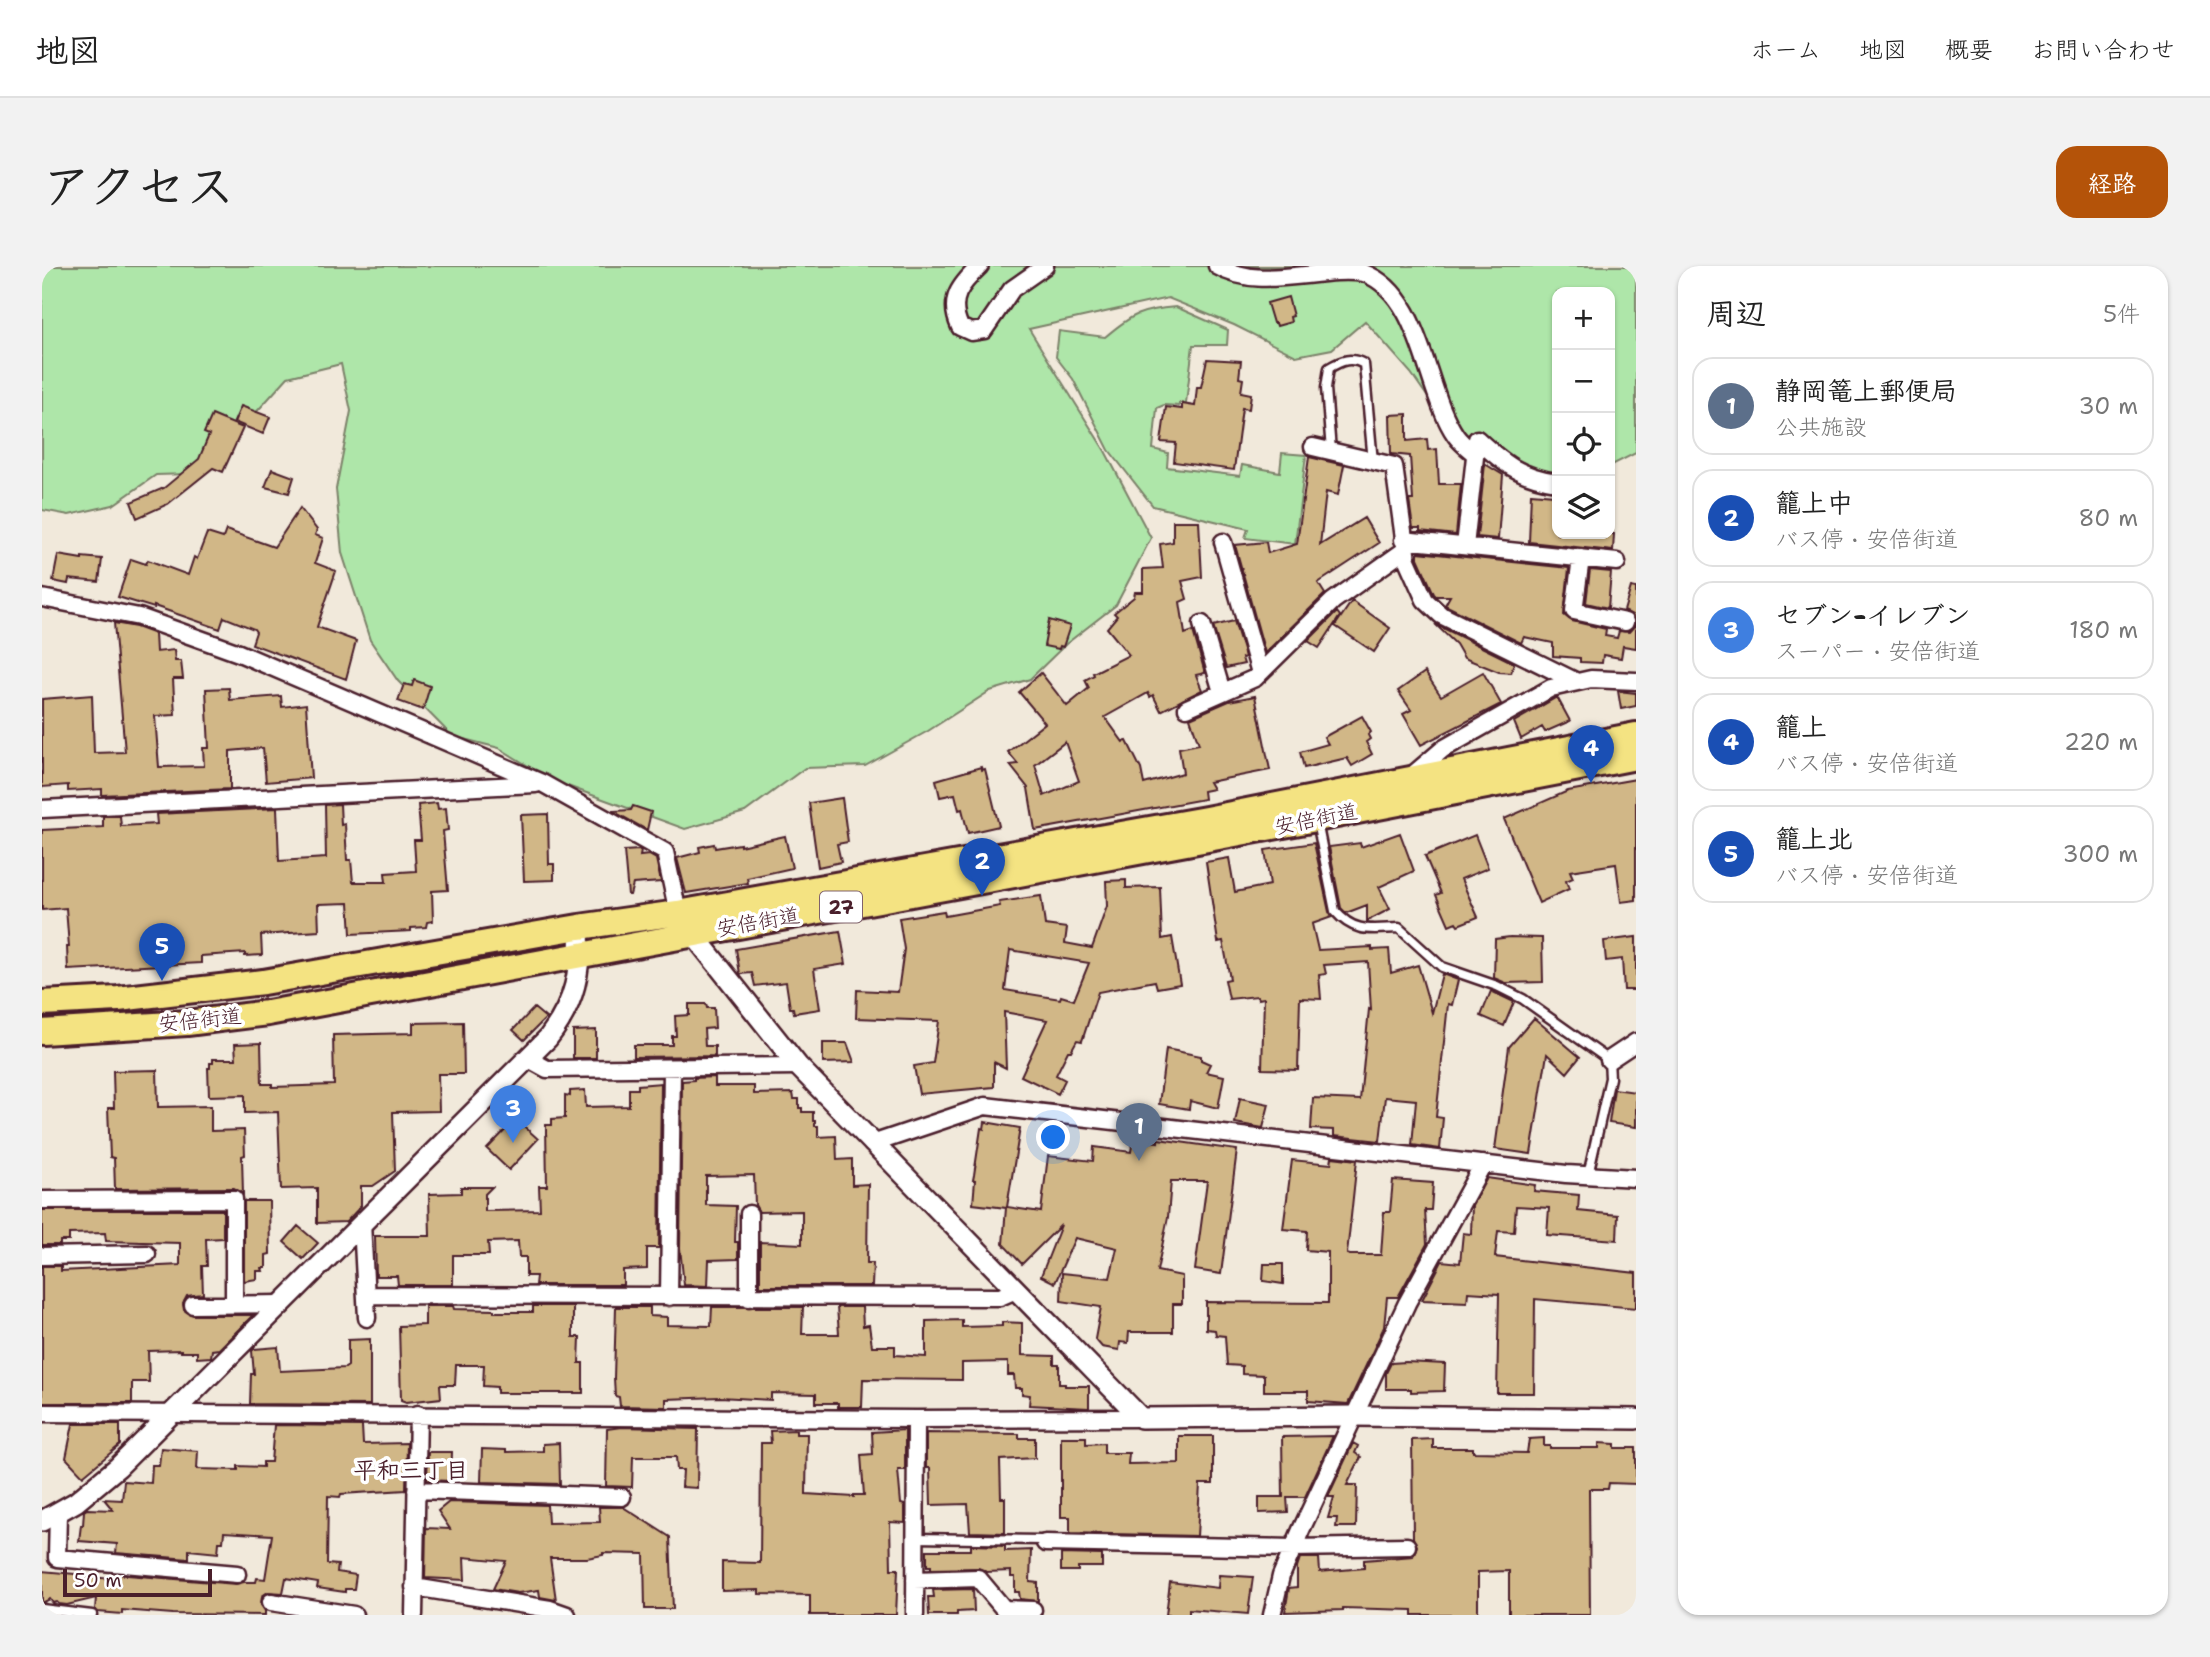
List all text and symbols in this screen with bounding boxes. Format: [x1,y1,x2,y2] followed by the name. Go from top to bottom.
[35,28,101,73] text: 地図
[1750,34,1821,66] text: ホーム
[1859,34,1907,66] text: 地図
[1945,34,1993,66] text: 概要
[2031,34,2175,66] text: お問い合わせ
[2056,146,2168,218] button: 経路
[42,153,235,219] text: アクセス
[1552,287,1615,539] map controls
[1552,287,1615,350] button: +
[1706,293,1766,334] text: 周辺
[2103,299,2140,329] text: 5件
[1552,350,1615,413] button: −
[1775,373,1957,408] text: 静岡篭上郵便局
[1726,391,1736,421] text: 1
[2079,391,2138,421] text: 30 m
[1775,412,1867,442] text: 公共施設
[1552,413,1615,476] button: locate
[1552,476,1615,539] button: layers
[1775,485,1853,520] text: 籠上中
[1723,503,1739,533] text: 2
[2079,503,2138,533] text: 80 m
[1775,524,1958,554] text: バス停 · 安倍街道
[1775,597,1971,632] text: セブン-イレブン
[1723,615,1739,645] text: 3
[2069,615,2138,645] text: 180 m
[1775,636,1980,666] text: スーパー · 安倍街道
[1775,709,1827,744] text: 籠上
[1568,725,1614,783] pin: 4
[1723,727,1739,757] text: 4
[2064,727,2138,757] text: 220 m
[1775,748,1958,778] text: バス停 · 安倍街道
[1272,797,1360,841] street label: 安倍街道
[1775,821,1853,856] text: 籠上北
[959,838,1005,896] pin: 2
[1724,839,1738,869] text: 5
[2063,839,2138,869] text: 300 m
[1775,860,1958,890] text: バス停 · 安倍街道
[820,892,862,922] road number: 27
[714,901,802,943] street label: 安倍街道
[139,923,185,981] pin: 5
[157,1002,243,1038] street label: 安倍街道
[490,1085,536,1143] pin: 3
[1116,1103,1162,1161] pin: 1
[1036,1120,1070,1154] your location
[354,1455,469,1485] district label: 平和三丁目
[63,1566,212,1598] scale bar
[74,1568,122,1593] text: 50 m

